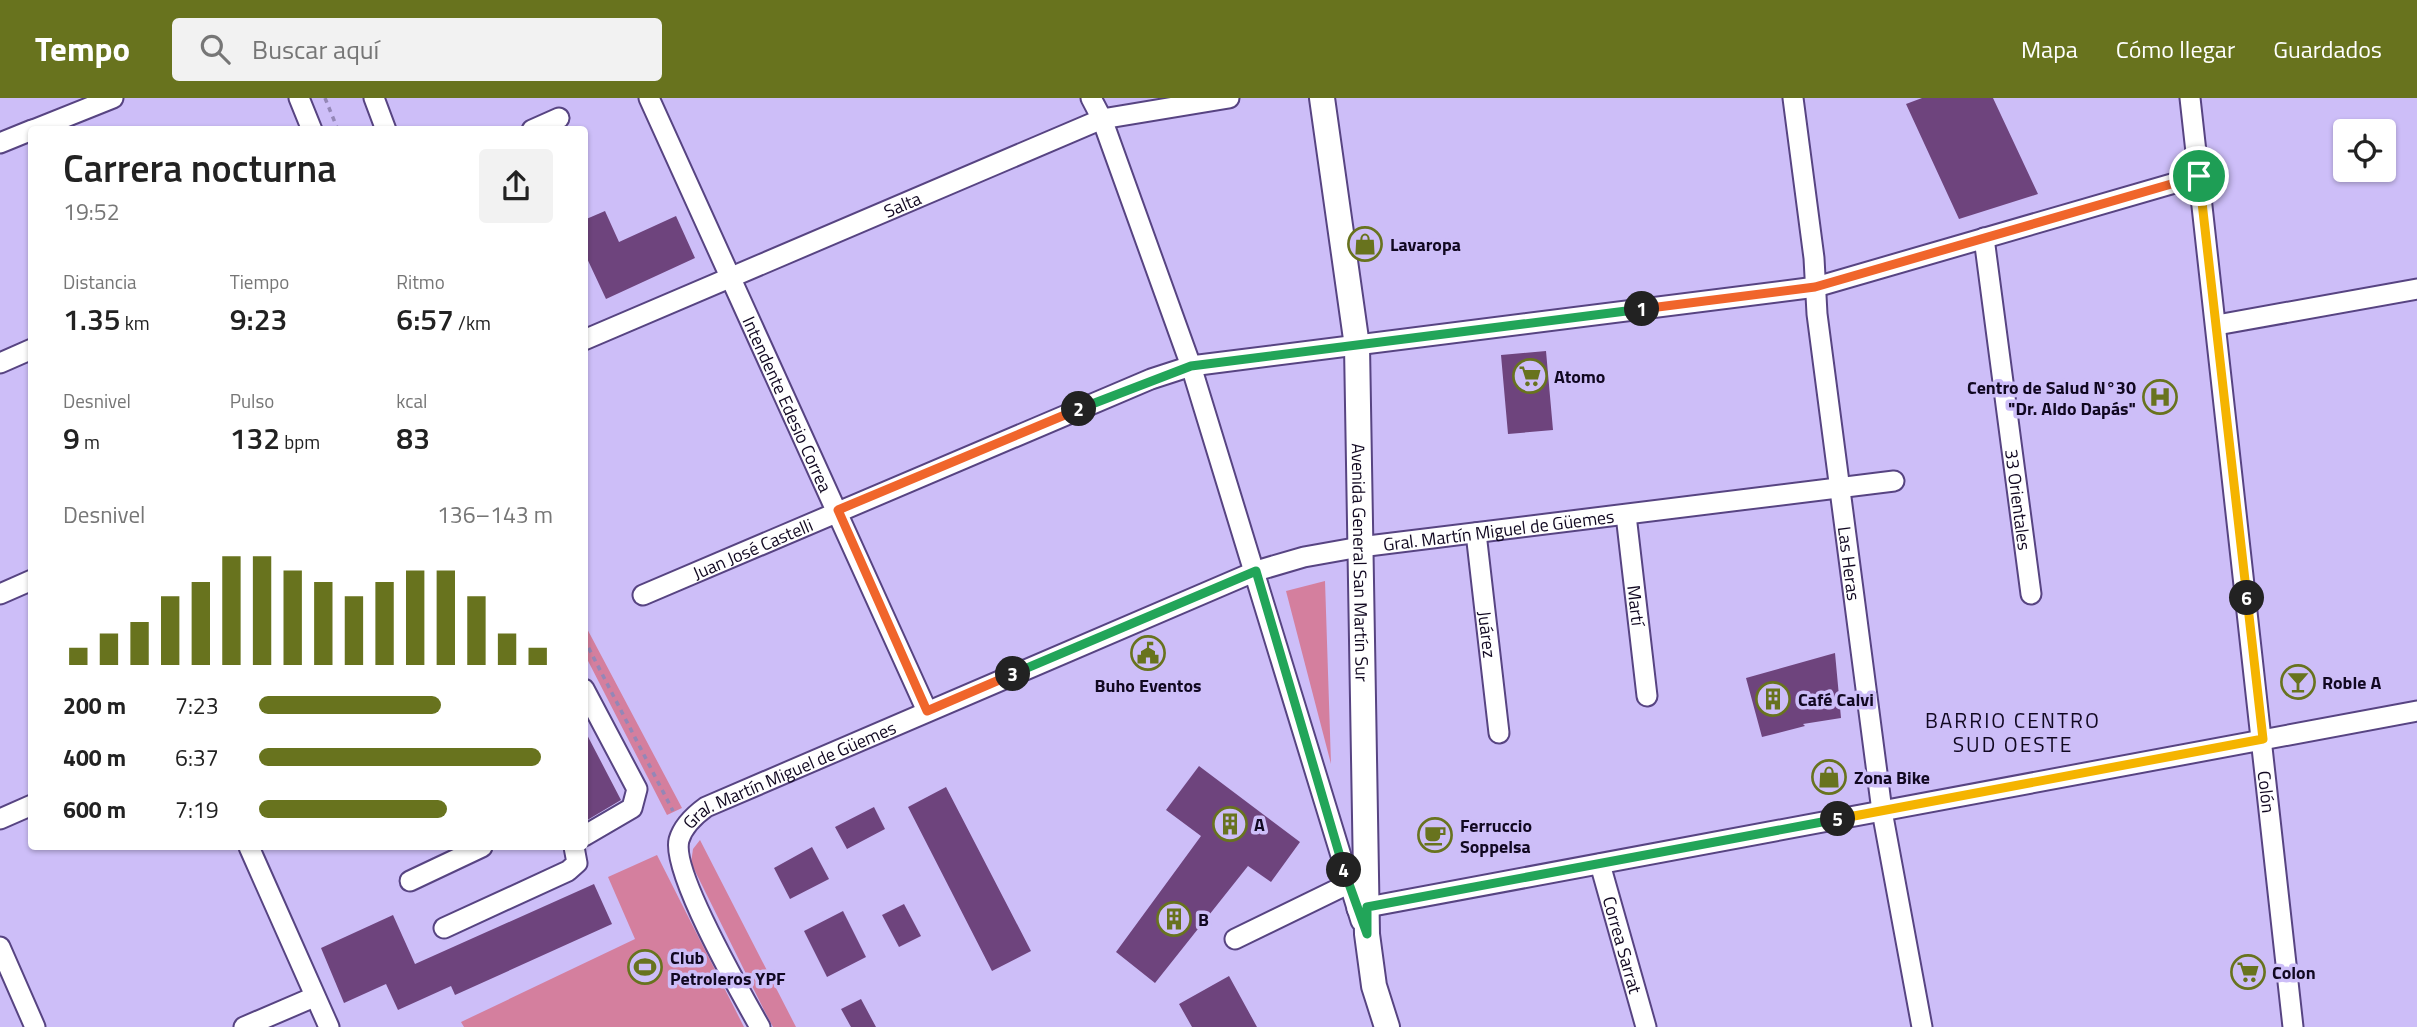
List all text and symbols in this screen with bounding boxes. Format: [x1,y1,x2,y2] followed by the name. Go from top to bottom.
[172,18,662,81] search box
[35,24,130,74] text: Tempo
[196,30,234,68] icon: search
[252,30,379,69] text: Buscar aquí
[2021,31,2078,67] text: Mapa
[2116,31,2235,67] text: Cómo llegar
[2273,31,2382,67] text: Guardados
[2333,119,2396,182] map controls
[2333,119,2396,182] button: locate
[63,139,337,197] text: Carrera nocturna
[2169,146,2229,206] pin
[479,149,553,223] button: share
[2180,157,2218,195] icon: arrive
[879,184,925,224] street label: Salta
[63,194,120,229] text: 19:52
[1346,225,1384,263] shop icon: Lavaropa
[1390,231,1461,258] place label: Lavaropa
[63,267,137,296] text: Distancia
[230,267,289,296] text: Tiempo
[396,267,445,296] text: Ritmo
[1624,292,1660,326] pin: 1
[1636,294,1647,323] text: 1
[63,296,121,342] text: 1.35
[230,296,287,342] text: 9:23
[396,296,454,342] text: 6:57
[121,308,150,337] text: km
[454,308,491,337] text: /km
[736,312,839,496] street label: Intendente Edesio Correa
[1511,357,1549,395] supermarket icon: Atomo
[1554,363,1605,390] place label: Atomo
[1967,374,2136,422] place label: Centro de Salud N°30 "Dr. Aldo Dapás"
[2141,378,2179,416] hospital icon: Centro de Salud N°30 "Dr. Aldo Dapás"
[63,386,131,415] text: Desnivel
[230,386,274,415] text: Pulso
[396,386,427,415] text: kcal
[1062,392,1096,426] pin: 2
[1073,394,1084,423] text: 2
[63,415,80,461] text: 9
[230,415,280,461] text: 132
[396,415,430,461] text: 83
[80,427,100,456] text: m
[280,427,320,456] text: bpm
[1345,443,1376,682] street label: Avenida General San Martín Sur
[1998,447,2039,552] street label: 33 Orientales
[63,497,145,532] text: Desnivel
[437,497,553,532] text: 136–143 m
[1381,502,1616,558] street label: Gral. Martín Miguel de Güemes
[688,511,817,586] street label: Juan José Castelli
[1831,525,1868,602] street label: Las Heras
[2230,580,2264,616] pin: 6
[2241,583,2252,612] text: 6
[1621,584,1652,629] street label: Martí
[1472,609,1504,659] street label: Juárez
[1129,634,1167,672] public building icon: Buho Eventos
[996,656,1030,692] pin: 3
[1007,659,1018,688] text: 3
[2279,663,2317,701] bar icon: Roble A
[2322,669,2381,696] place label: Roble A
[1095,672,1201,699] place label: Buho Eventos
[1754,680,1792,718] building icon: Café Calvi
[1798,686,1874,713] place label: Café Calvi
[63,688,126,723] text: 200 m
[175,688,219,723] text: 7:23
[1925,704,2101,760] district label: BARRIO CENTRO SUD OESTE
[676,714,900,835] street label: Gral. Martín Miguel de Güemes
[63,740,126,775] text: 400 m
[175,740,219,775] text: 6:37
[1810,758,1848,796] shop icon: Zona Bike
[1854,764,1930,791] place label: Zona Bike
[2251,769,2283,814] street label: Colón
[63,792,126,827] text: 600 m
[175,792,219,827] text: 7:19
[1820,802,1856,836] pin: 5
[1832,804,1843,833] text: 5
[1211,805,1249,843] building icon: A
[1254,811,1265,838] place label: A
[1460,812,1532,860] place label: Ferruccio Soppelsa
[1416,816,1454,854] cafe icon: Ferruccio Soppelsa
[1326,852,1362,888] pin: 4
[1338,855,1349,884] text: 4
[1596,893,1650,997] street label: Correa Sarrat
[1155,900,1193,938] building icon: B
[1198,906,1209,933] place label: B
[670,944,786,992] place label: Club Petroleros YPF
[626,948,664,986] sports icon: Club Petroleros YPF
[2229,953,2267,991] supermarket icon: Colon
[2272,959,2316,986] place label: Colon

